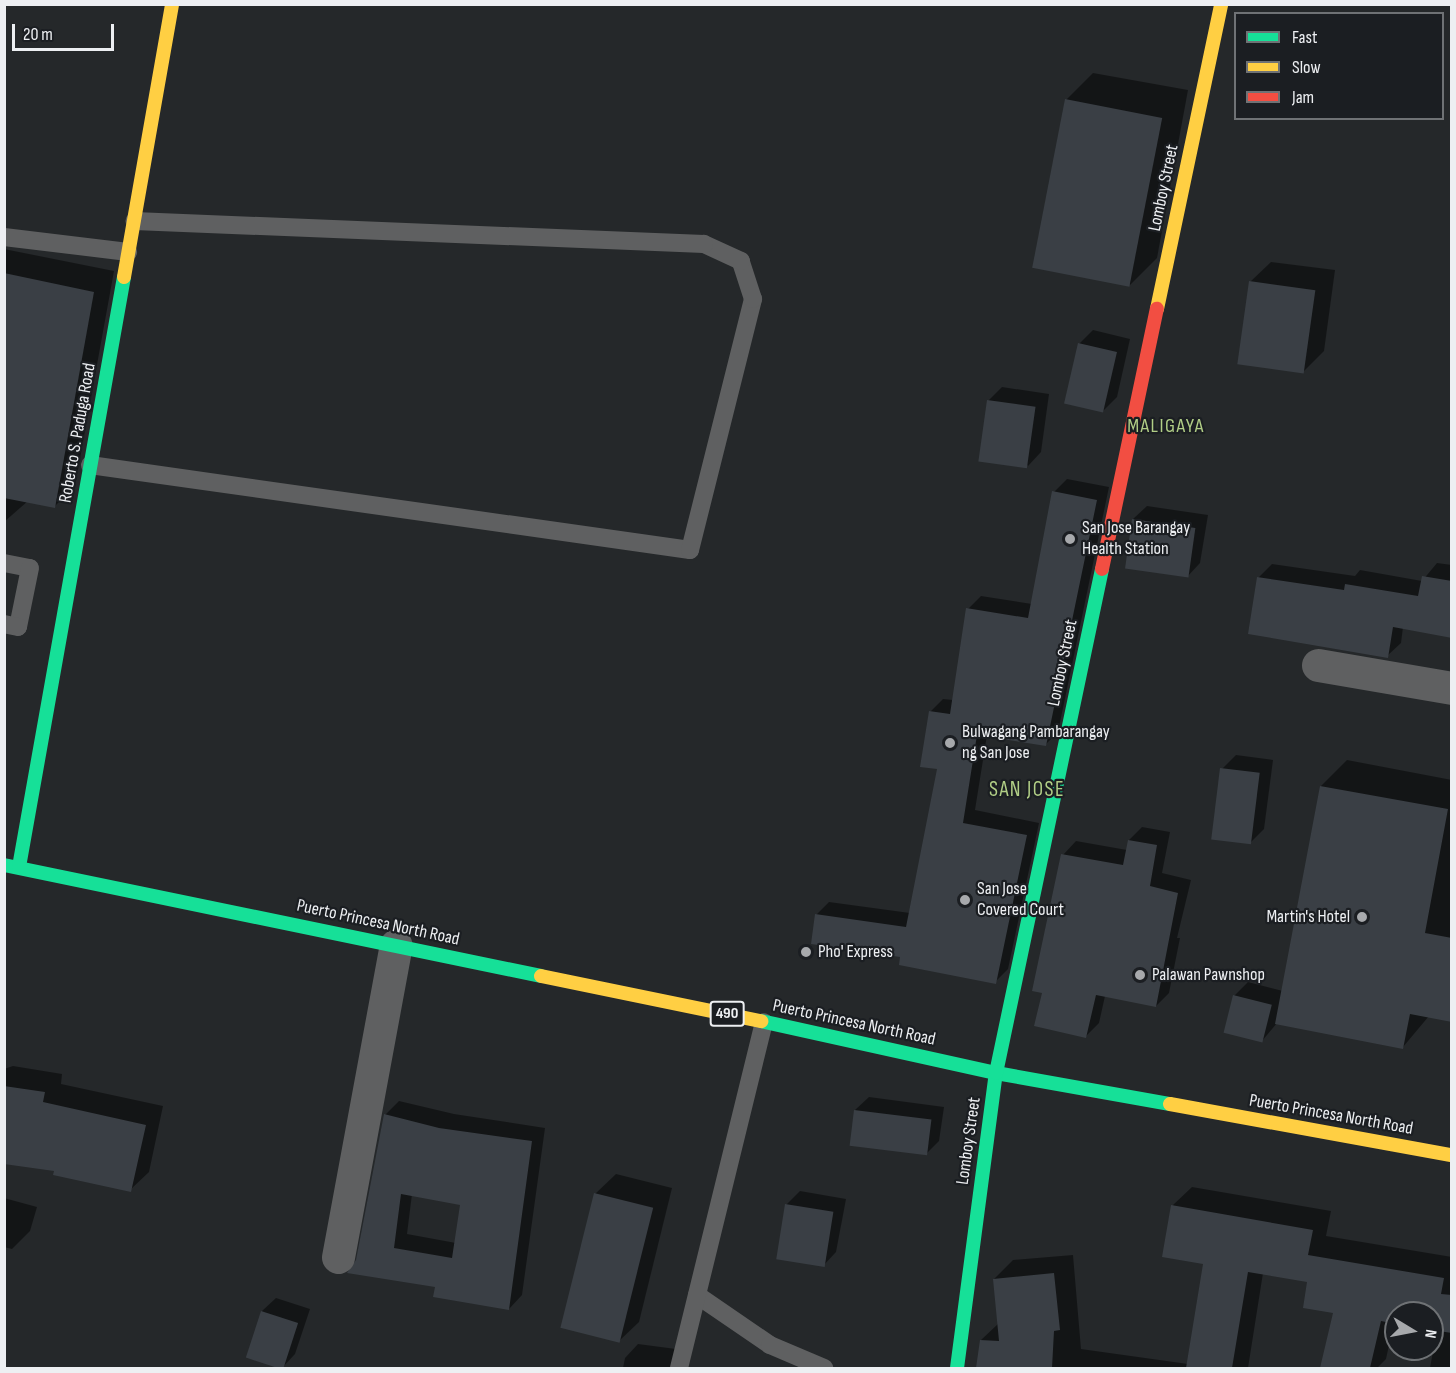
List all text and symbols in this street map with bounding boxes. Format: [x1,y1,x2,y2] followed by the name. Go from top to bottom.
[15,12,117,50] scale bar
[1234,12,1444,120] legend
[23,24,53,45] text: 20 m
[1292,27,1317,48] text: Fast
[1292,57,1321,78] text: Slow
[1292,87,1314,108] text: Jam
[1144,143,1184,233] street label: Lomboy Street
[55,362,101,504] street label: Roberto S. Paduga Road
[1127,414,1205,438] district label: MALIGAYA
[1082,518,1190,560] place label: San Jose Barangay Health Station
[1063,532,1077,546] marker: San Jose Barangay Health Station
[1043,618,1083,708] street label: Lomboy Street
[962,722,1110,764] place label: Bulwagang Pambarangay ng San Jose
[943,736,957,750] marker: Bulwagang Pambarangay ng San Jose
[989,777,1065,803] district label: SAN JOSE
[977,879,1064,922] place label: San Jose Covered Court
[958,893,972,907] marker: San Jose Covered Court
[295,895,461,951] street label: Puerto Princesa North Road
[1266,906,1350,928] place label: Martin's Hotel
[1355,910,1369,924] marker: Martin's Hotel
[818,941,893,963] place label: Pho' Express
[799,945,813,959] marker: Pho' Express
[1152,964,1265,986] place label: Palawan Pawnshop
[1133,968,1147,982] marker: Palawan Pawnshop
[771,995,937,1051] street label: Puerto Princesa North Road
[709,1001,745,1027] road number: 490
[1247,1090,1415,1140] street label: Puerto Princesa North Road
[952,1096,986,1186] street label: Lomboy Street
[1384,1301,1444,1361] north arrow
[1420,1328,1440,1340] text: N

